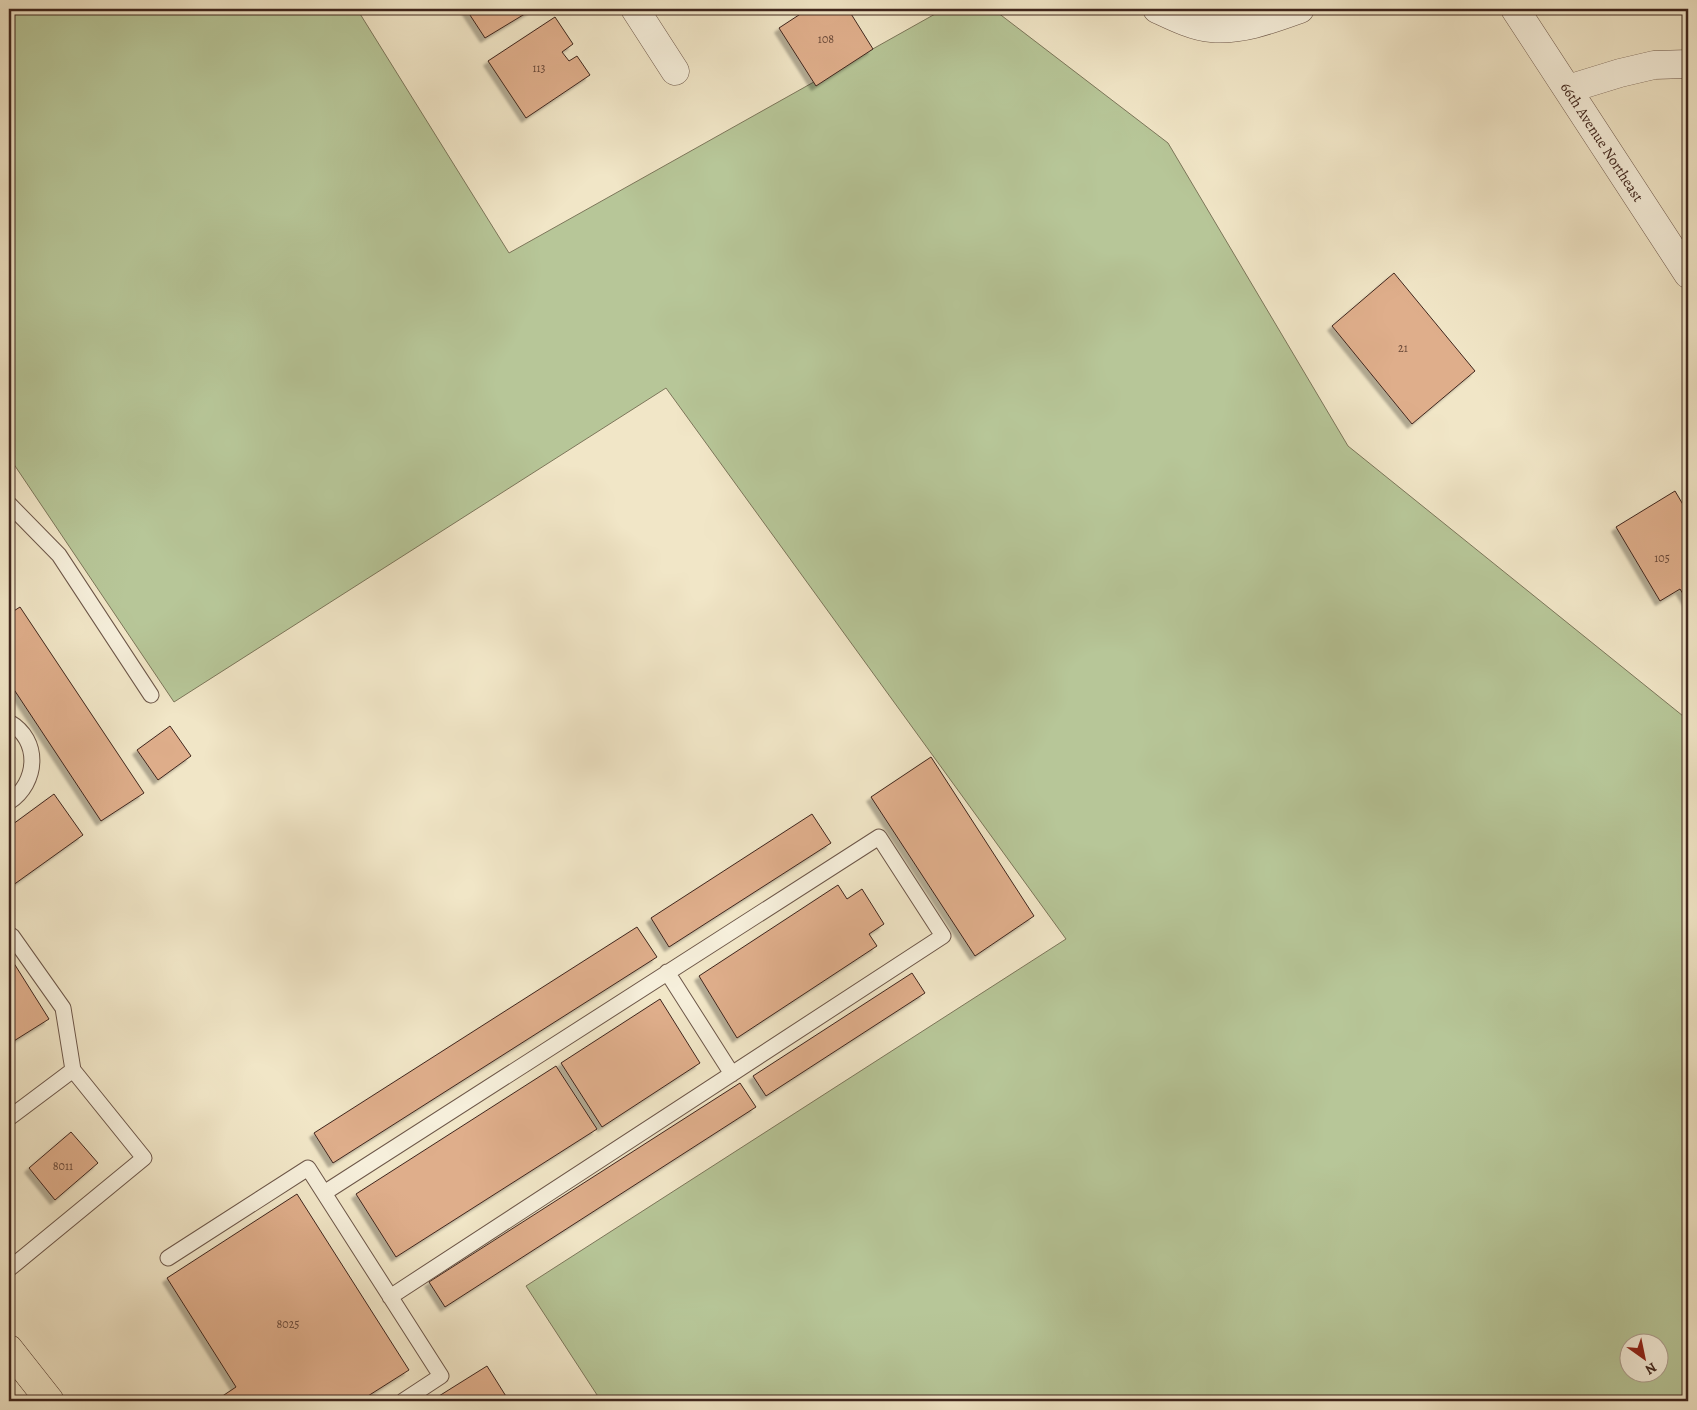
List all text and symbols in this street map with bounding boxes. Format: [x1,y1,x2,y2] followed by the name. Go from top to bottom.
[818,31,834,47] house number: 108
[532,60,546,76] house number: 113
[1556,78,1648,206] street label: 66th Avenue Northeast
[1398,340,1408,356] house number: 21
[1654,550,1670,566] house number: 105
[53,1158,73,1174] house number: 8011
[276,1316,300,1332] house number: 8025
[1620,1332,1670,1382] north arrow
[1641,1358,1660,1379] text: N

